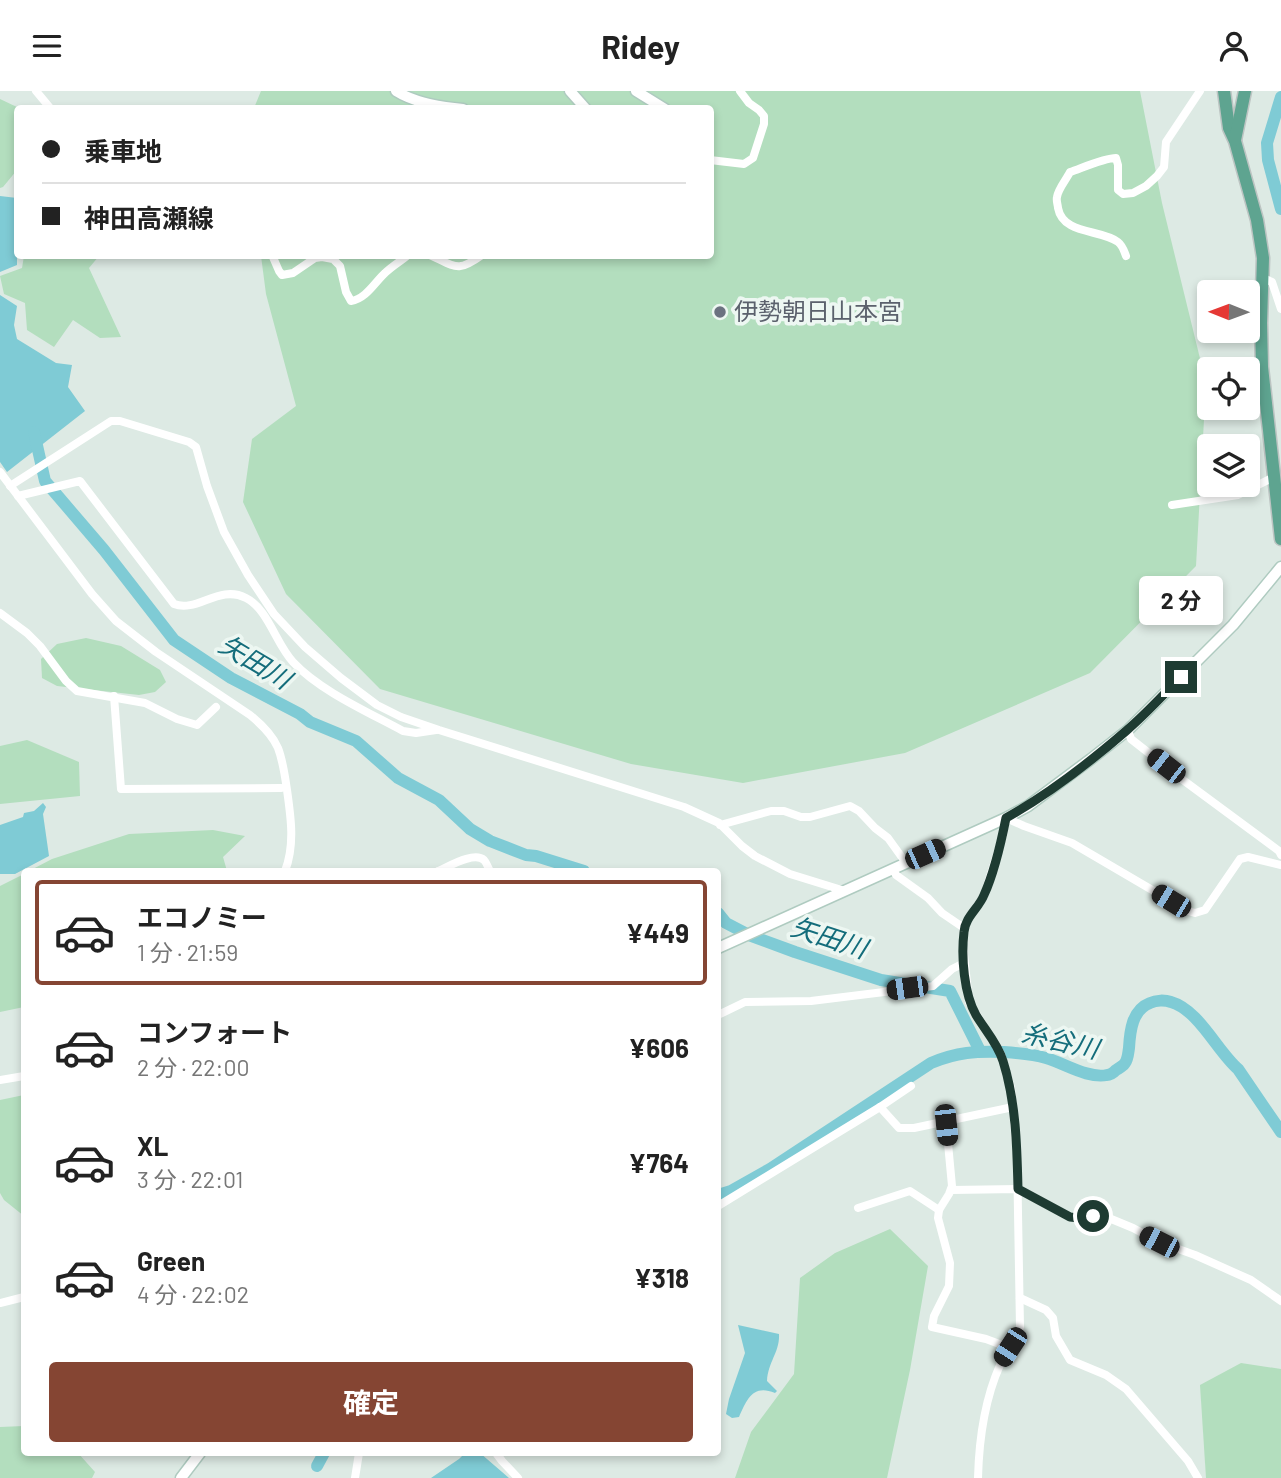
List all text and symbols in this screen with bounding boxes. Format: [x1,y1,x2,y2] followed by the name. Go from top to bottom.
[28,27,66,65] icon: menu
[601,27,680,65] text: Ridey
[1215,27,1253,65] icon: person
[84,135,162,166] text: 乗車地
[84,202,214,233] text: 神田高瀬線
[1197,280,1260,343] north arrow
[1197,280,1260,497] map controls
[734,296,902,325] place label: 伊勢朝日山本宮
[712,304,728,320] marker: 伊勢朝日山本宮
[1197,357,1260,420] button: locate
[1197,434,1260,497] button: layers
[1139,575,1223,625] callout: 2 分
[1161,586,1201,614] text: 2 分
[214,627,300,696] water label: 矢田川
[1165,661,1197,693] route end
[1143,745,1190,787] car
[902,836,949,872] car
[1148,881,1195,921] car
[53,901,116,964] icon: car
[137,901,267,932] text: エコノミー
[788,910,874,964] water label: 矢田川
[626,917,689,948] text: ¥449
[137,938,238,966] text: 1 分 · 21:59
[885,975,930,1001] car
[53,1016,116,1079] icon: car
[137,1016,292,1047] text: コンフォート
[1019,1016,1105,1064] water label: 糸谷川
[628,1032,689,1063] text: ¥606
[137,1053,249,1081] text: 2 分 · 22:00
[934,1103,959,1147] car
[137,1130,168,1161] text: XL
[53,1131,116,1194] icon: car
[629,1147,689,1178] text: ¥764
[137,1165,243,1193] text: 3 分 · 22:01
[1077,1200,1109,1232] route start
[1136,1223,1183,1261] car
[137,1245,205,1276] text: Green
[53,1246,116,1309] icon: car
[634,1262,689,1293] text: ¥318
[137,1280,249,1308] text: 4 分 · 22:02
[990,1324,1031,1370] car
[49,1362,693,1442] button: 確定

